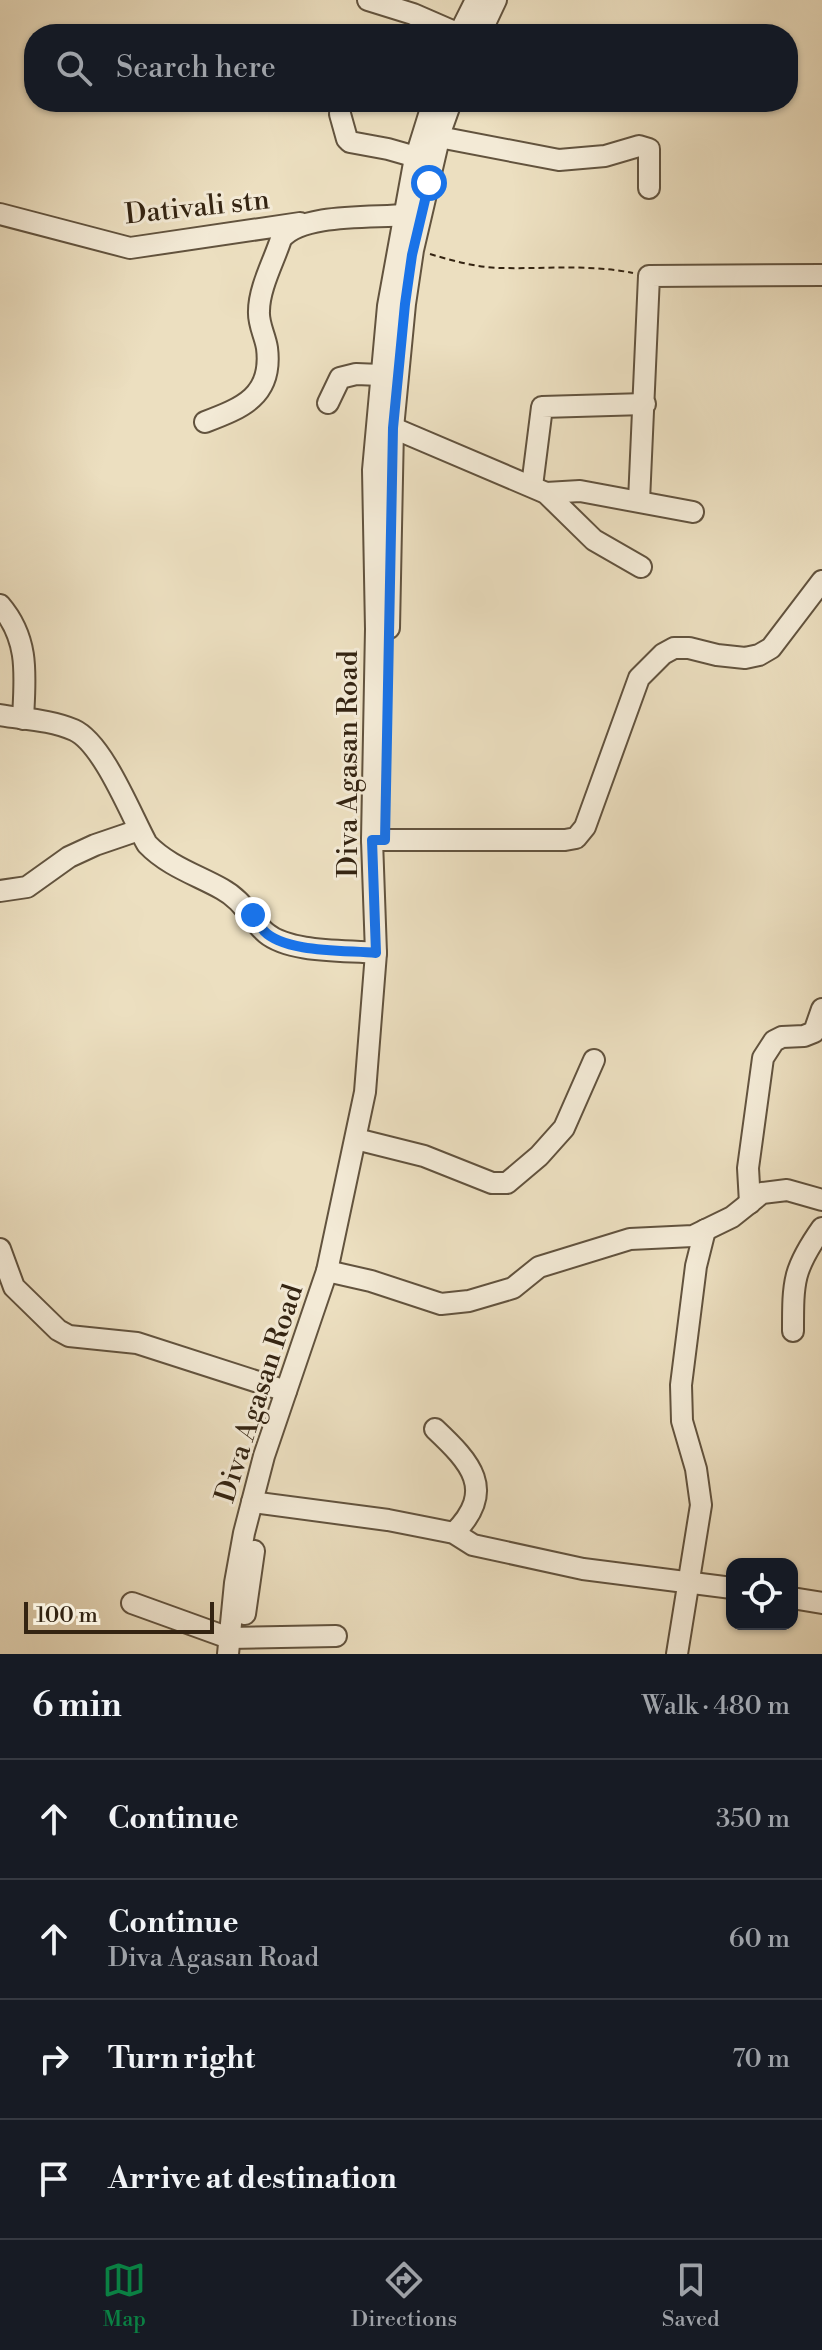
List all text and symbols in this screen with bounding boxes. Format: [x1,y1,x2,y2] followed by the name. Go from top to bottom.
[24,24,798,112] search box
[52,46,96,90] icon: search
[116,49,276,87] text: Search here
[411,165,447,201] route start
[123,182,272,232] street label: Dativali stn
[331,650,366,878] street label: Diva Agasan Road
[235,897,271,933] route end
[208,1280,311,1507] street label: Diva Agasan Road
[726,1558,798,1630] map controls
[726,1558,798,1630] button: locate
[24,1598,214,1634] scale bar
[36,1602,98,1629] text: 100 m
[32,1685,122,1727] text: 6 min
[642,1690,790,1722] text: Walk · 480 m
[32,1797,76,1841] icon: ahead
[108,1800,239,1838] text: Continue
[716,1803,790,1835] text: 350 m
[108,1904,239,1942] text: Continue
[32,1917,76,1961] icon: ahead
[729,1923,790,1955] text: 60 m
[108,1942,319,1974] text: Diva Agasan Road
[32,2037,76,2081] icon: right
[108,2040,255,2078] text: Turn right
[732,2043,790,2075] text: 70 m
[32,2157,76,2201] icon: arrive
[108,2160,397,2198] text: Arrive at destination
[102,2258,146,2333] tab: Map
[351,2258,457,2333] tab: Directions
[662,2258,720,2333] tab: Saved

